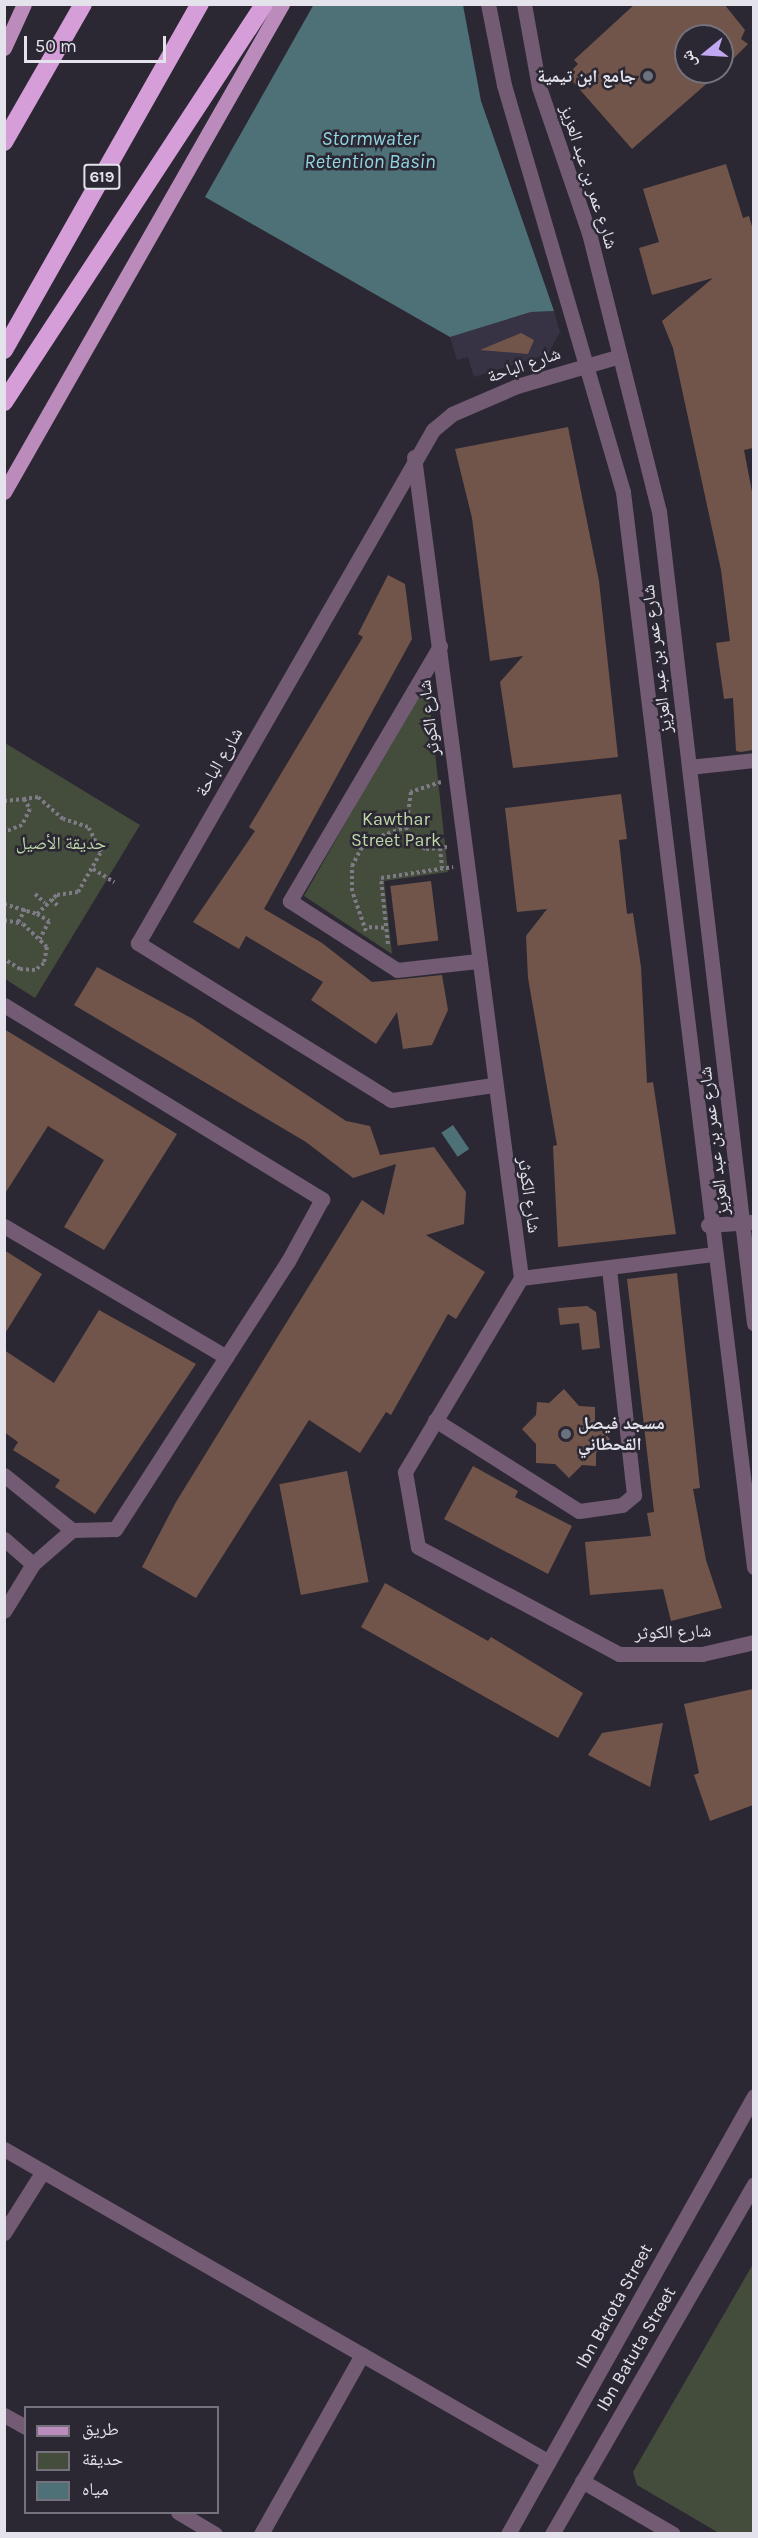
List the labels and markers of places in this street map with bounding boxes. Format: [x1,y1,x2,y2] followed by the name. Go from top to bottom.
[537,65,636,87] place label: جامع ابن تيمية
[641,69,655,83] marker: جامع ابن تيمية
[578,1413,665,1456] place label: مسجد فيصل القحطاني
[559,1427,573,1441] marker: مسجد فيصل القحطاني

